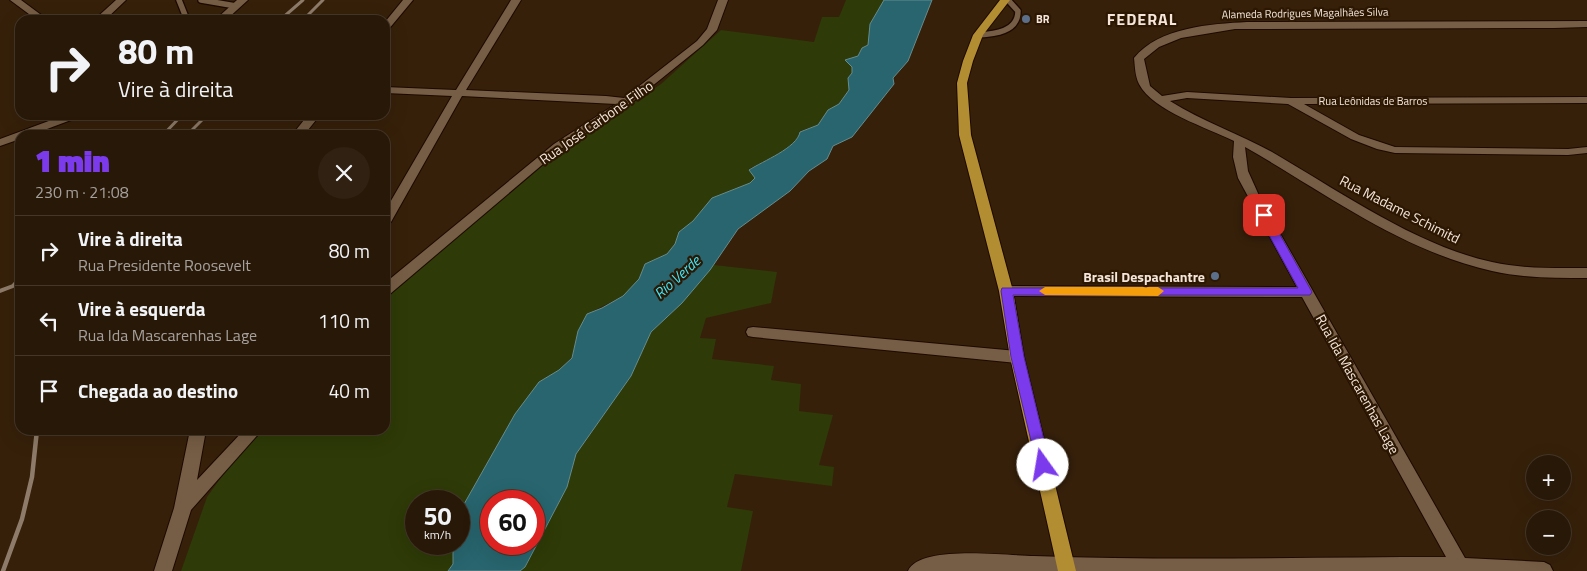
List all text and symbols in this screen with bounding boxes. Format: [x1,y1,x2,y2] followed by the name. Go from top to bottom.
[1221,4,1389,22] street label: Alameda Rodrigues Magalhães Silva
[1107,7,1177,31] district label: FEDERAL
[1036,11,1050,27] place label: BR
[1020,13,1032,25] marker: BR
[118,24,194,78] text: 80 m
[35,35,100,100] icon: right
[118,72,233,106] text: Vire à direita
[535,75,657,169] street label: Rua José Carbone Filho
[1319,93,1427,109] street label: Rua Leônidas de Barros
[35,138,110,184] text: 1 min
[318,147,370,199] button: close
[1336,170,1464,248] street label: Rua Madame Schimitd
[35,180,129,204] text: 230 m · 21:08
[1243,194,1285,236] pin
[1250,201,1278,229] icon: arrive
[78,224,183,253] text: Vire à direita
[329,236,370,265] text: 80 m
[35,237,63,265] icon: right
[649,249,706,304] water label: Rio Verde
[78,253,251,277] text: Rua Presidente Roosevelt
[1083,266,1205,287] place label: Brasil Despachantre
[1209,270,1221,282] marker: Brasil Despachantre
[78,294,206,323] text: Vire à esquerda
[318,306,370,335] text: 110 m
[35,307,63,335] icon: left
[1311,310,1405,458] street label: Rua Ida Mascarenhas Lage
[78,323,257,347] text: Rua Ida Mascarenhas Lage
[78,376,238,405] text: Chegada ao destino
[329,376,370,405] text: 40 m
[35,377,63,405] icon: arrive
[1016,438,1068,490] position arrow
[1526,455,1571,555] map controls
[1526,455,1571,500] button: +
[480,490,545,555] speed limit sign: 60
[423,497,452,535] text: 50
[1526,510,1571,555] button: −
[424,525,451,544] text: km/h

